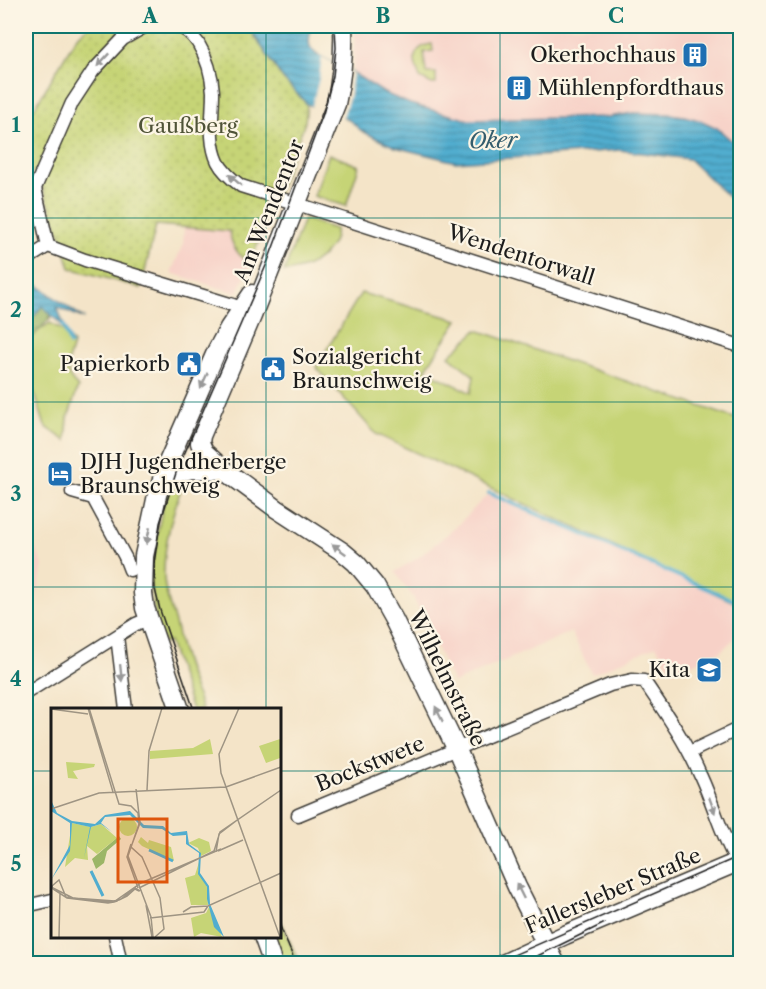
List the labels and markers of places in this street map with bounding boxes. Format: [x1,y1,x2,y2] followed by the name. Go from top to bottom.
[680,40,710,70] building icon: Okerhochhaus
[530,42,676,67] place label: Okerhochhaus
[504,73,534,103] building icon: Mühlenpfordthaus
[538,75,724,100] place label: Mühlenpfordthaus
[292,344,432,393] place label: Sozialgericht Braunschweig
[174,349,204,379] public building icon: Papierkorb
[60,351,170,376] place label: Papierkorb
[258,354,288,384] public building icon: Sozialgericht Braunschweig
[80,449,287,498] place label: DJH Jugendherberge Braunschweig
[45,459,75,489] hotel icon: DJH Jugendherberge Braunschweig
[694,655,724,685] school or university icon: Kita
[649,657,691,682] place label: Kita

